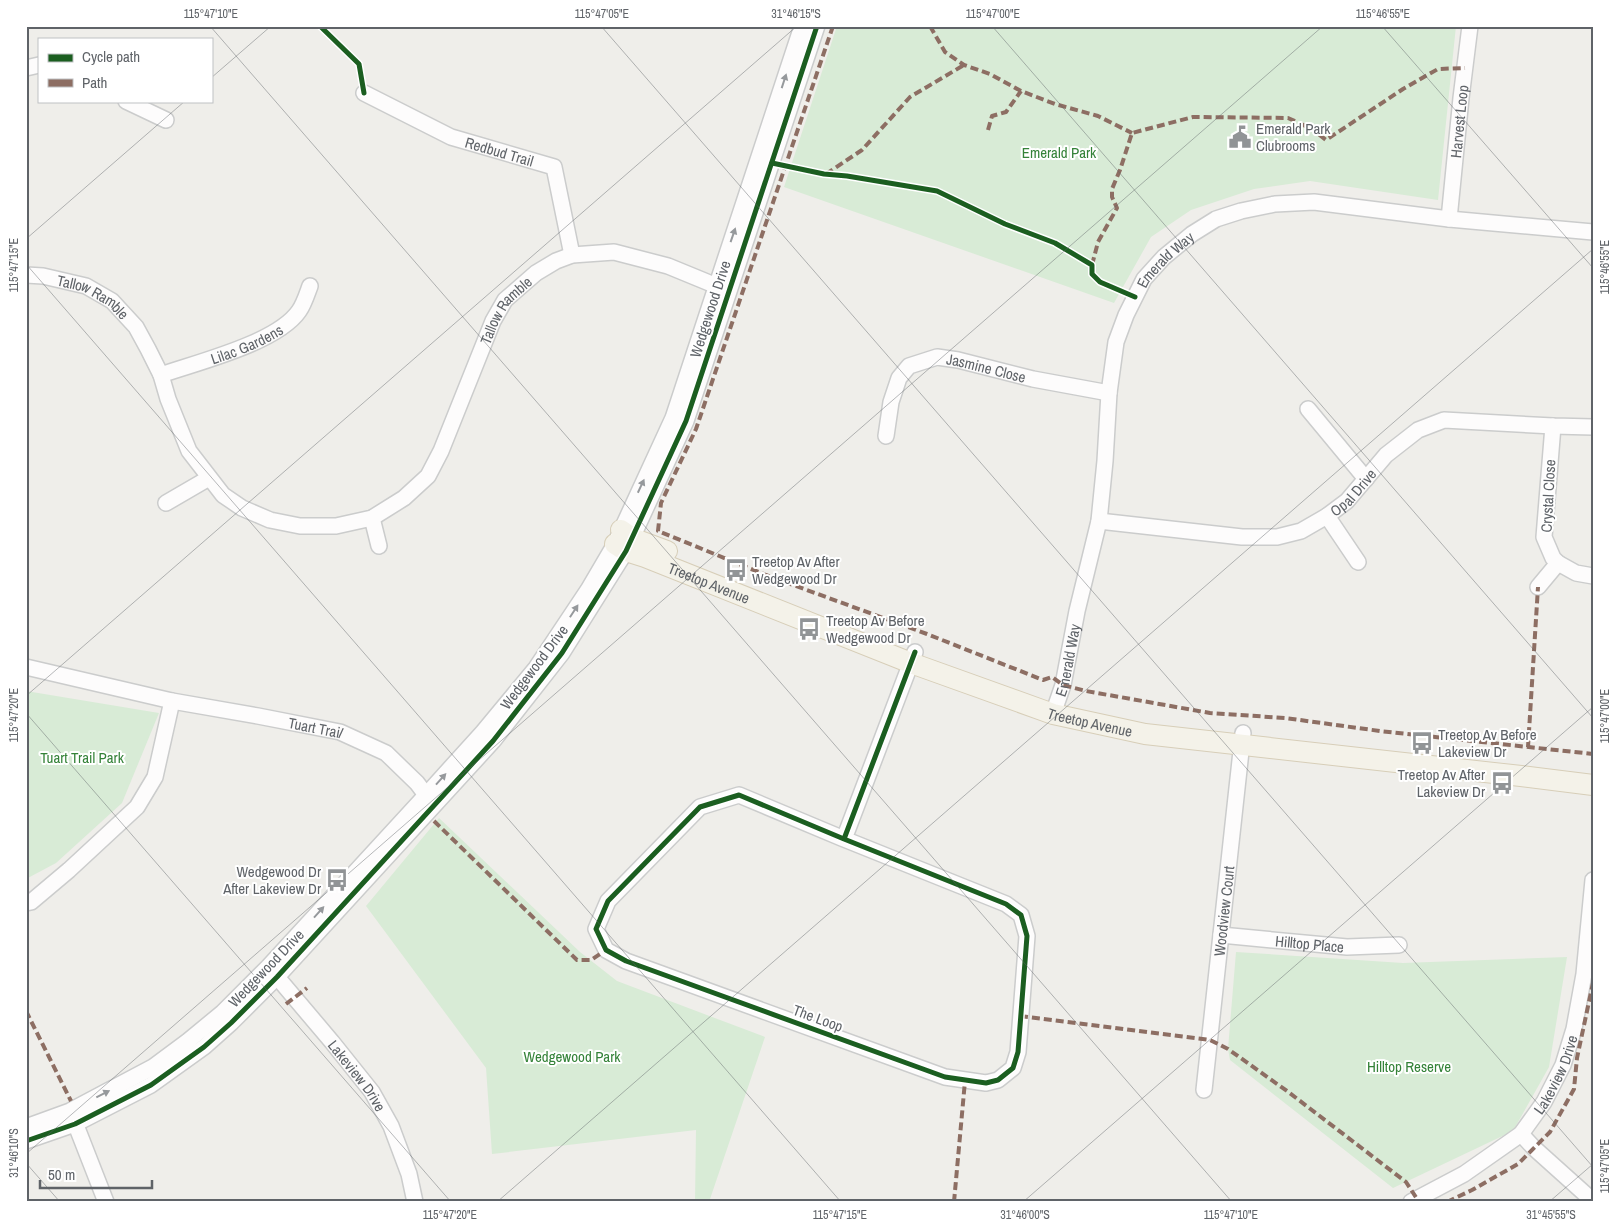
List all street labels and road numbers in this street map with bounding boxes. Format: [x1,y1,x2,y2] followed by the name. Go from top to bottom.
[1445,84,1473,159] street label: Harvest Loop
[463,131,536,171] street label: Redbud Trail
[1131,226,1199,291] street label: Emerald Way
[684,258,736,360] street label: Wedgewood Drive
[55,269,134,324] street label: Tallow Ramble
[474,271,536,347] street label: Tallow Ramble
[208,319,287,369] street label: Lilac Gardens
[945,348,1028,387] street label: Jasmine Close
[1536,459,1560,533] street label: Crystal Close
[1325,464,1381,521] street label: Opal Drive
[665,557,753,608] street label: Treetop Avenue
[495,620,573,714] street label: Wedgewood Drive
[1049,621,1085,699] street label: Emerald Way
[1044,702,1134,741] street label: Treetop Avenue
[287,712,347,743] street label: Tuart Trail
[1208,864,1239,957] street label: Woodview Court
[223,924,309,1012] street label: Wedgewood Drive
[1274,930,1345,957] street label: Hilltop Place
[790,999,846,1037] street label: The Loop
[1528,1032,1582,1118] street label: Lakeview Drive
[324,1035,391,1115] street label: Lakeview Drive

